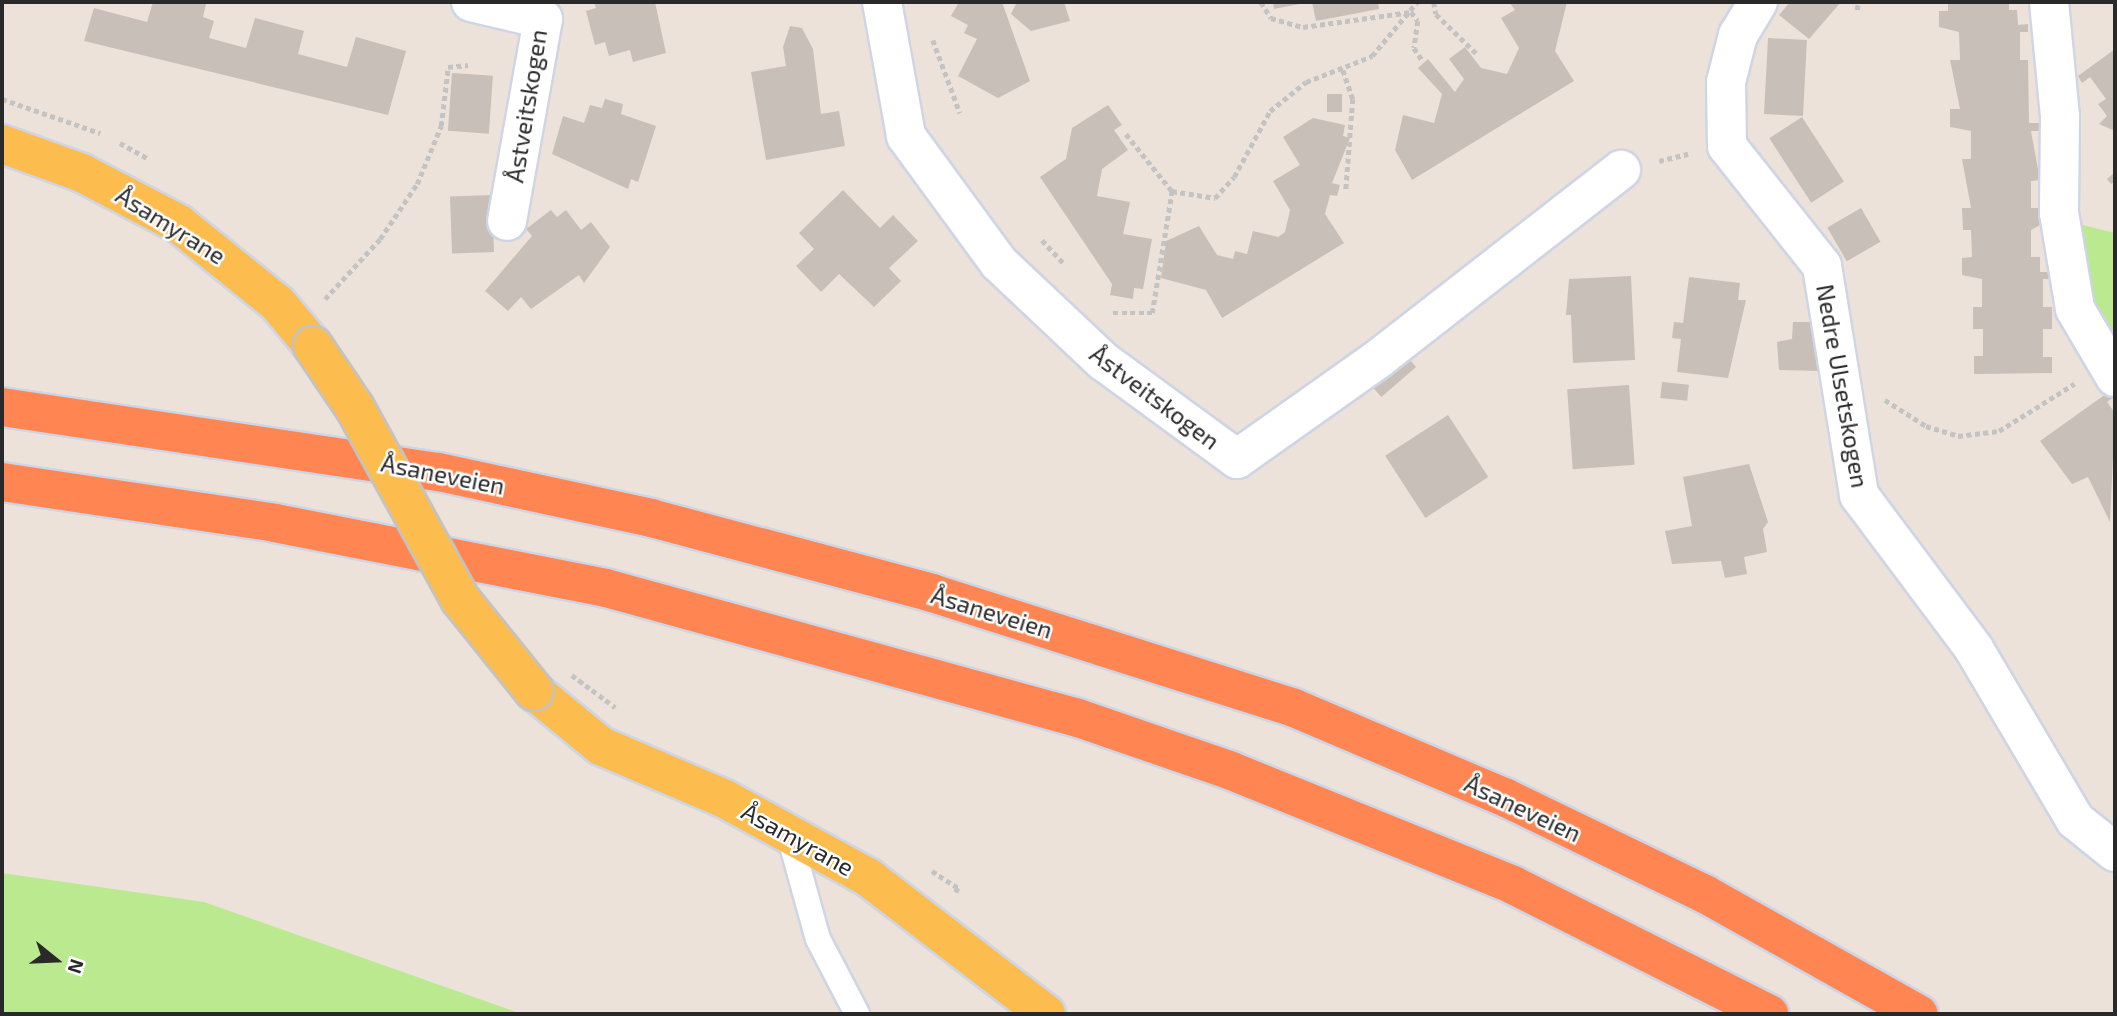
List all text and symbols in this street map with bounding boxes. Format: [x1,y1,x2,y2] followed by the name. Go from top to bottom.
[500,27,552,185] street label: Åstveitskogen
[111,180,231,270] street label: Åsamyrane
[1811,282,1875,490] street label: Nedre Ulsetskogen
[1085,339,1225,455] street label: Åstveitskogen
[379,448,507,500] street label: Åsaneveien
[928,580,1056,644] street label: Åsaneveien
[1460,768,1586,848] street label: Åsaneveien
[737,796,859,882] street label: Åsamyrane
[21,925,91,995] north arrow
[63,957,90,977] text: N

